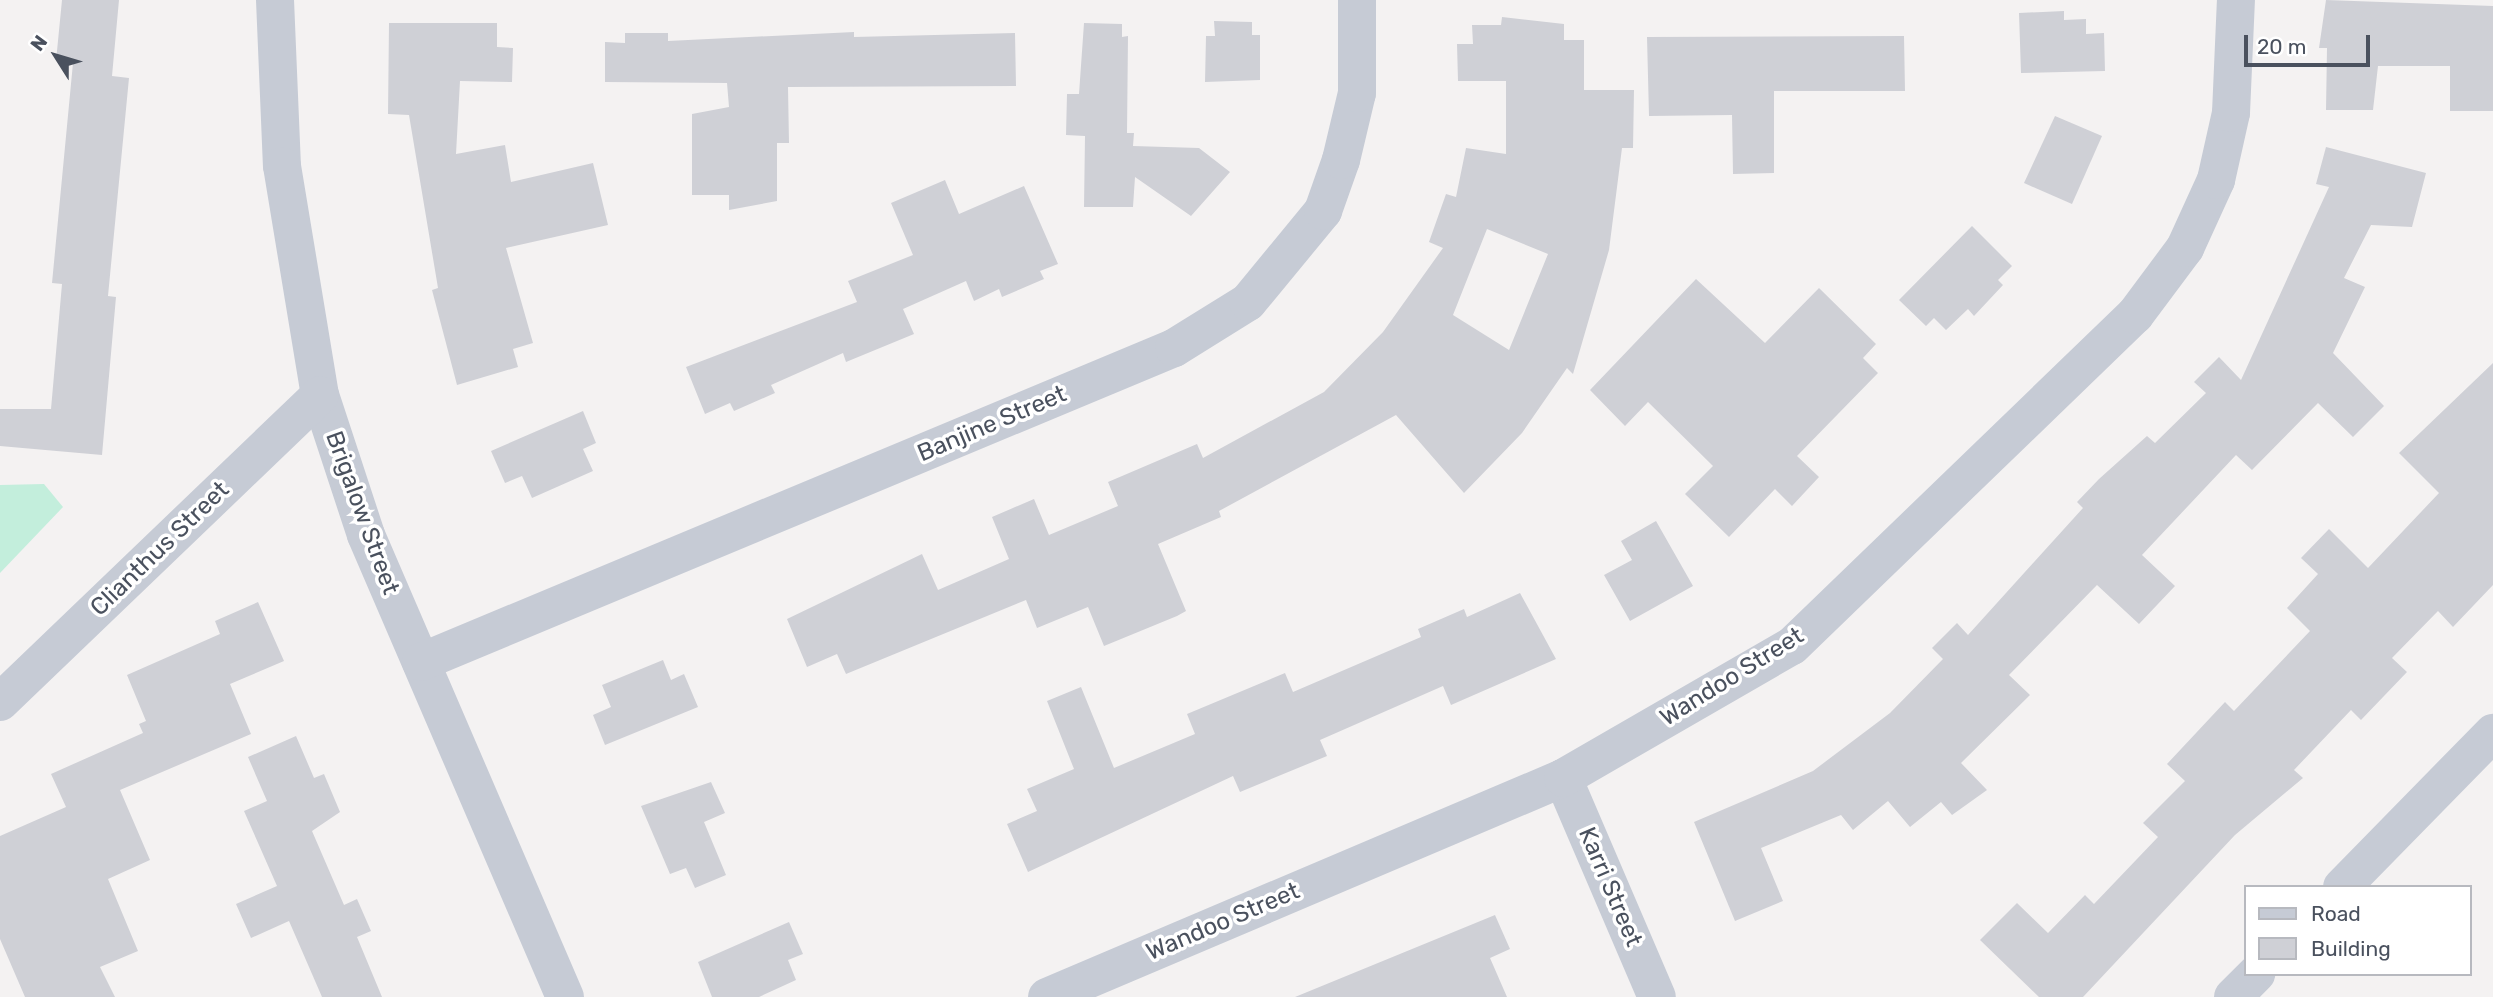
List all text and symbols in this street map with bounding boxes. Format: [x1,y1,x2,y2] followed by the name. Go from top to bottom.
[21,21,91,91] north arrow
[2248,21,2374,65] scale bar
[26,31,52,55] text: N
[2257,34,2306,59] text: 20 m
[913,380,1071,468] street label: Banjine Street
[319,427,405,599] street label: Brigalow Street
[85,476,235,622] street label: Clianthus Street
[1655,621,1809,733] street label: Wandoo Street
[1572,823,1648,951] street label: Karri Street
[1142,877,1304,967] street label: Wandoo Street
[2244,885,2472,976] legend
[2311,901,2361,926] text: Road
[2311,936,2391,961] text: Building

